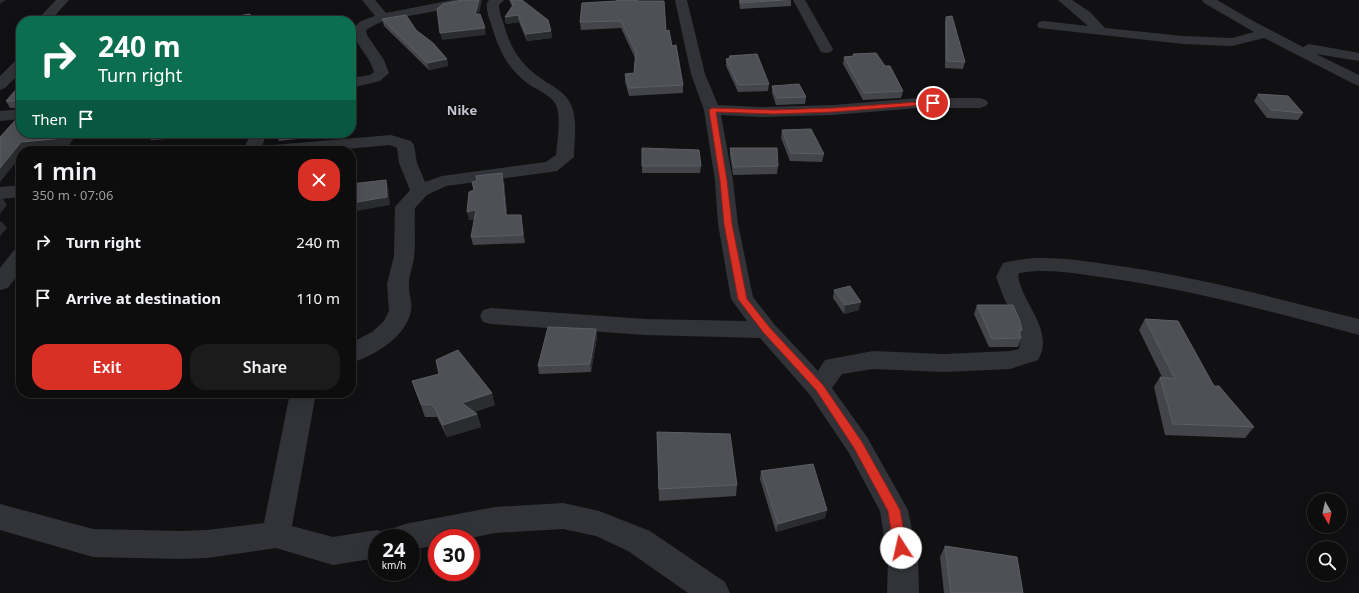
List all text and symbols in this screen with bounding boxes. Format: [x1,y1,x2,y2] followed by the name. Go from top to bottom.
[98,27,181,65] text: 240 m
[32,32,84,84] icon: right
[98,63,182,87] text: Turn right
[916,86,950,120] pin
[922,92,944,114] icon: arrive
[447,101,477,119] district label: Nike
[75,108,97,130] icon: arrive
[32,109,67,129] text: Then
[32,154,97,187] text: 1 min
[298,159,340,201] button: close
[32,186,113,204] text: 350 m · 07:06
[32,231,54,253] icon: right
[66,232,141,252] text: Turn right
[296,232,340,252] text: 240 m
[32,287,54,309] icon: arrive
[66,288,221,308] text: Arrive at destination
[296,288,340,308] text: 110 m
[32,344,182,390] button: Exit
[190,344,340,390] button: Share
[1307,493,1347,533] north arrow
[1307,493,1347,581] map controls
[880,527,922,569] position arrow
[428,529,480,581] speed limit sign: 30
[383,536,405,563] text: 24
[1307,541,1347,581] button: search
[382,558,406,572] text: km/h

